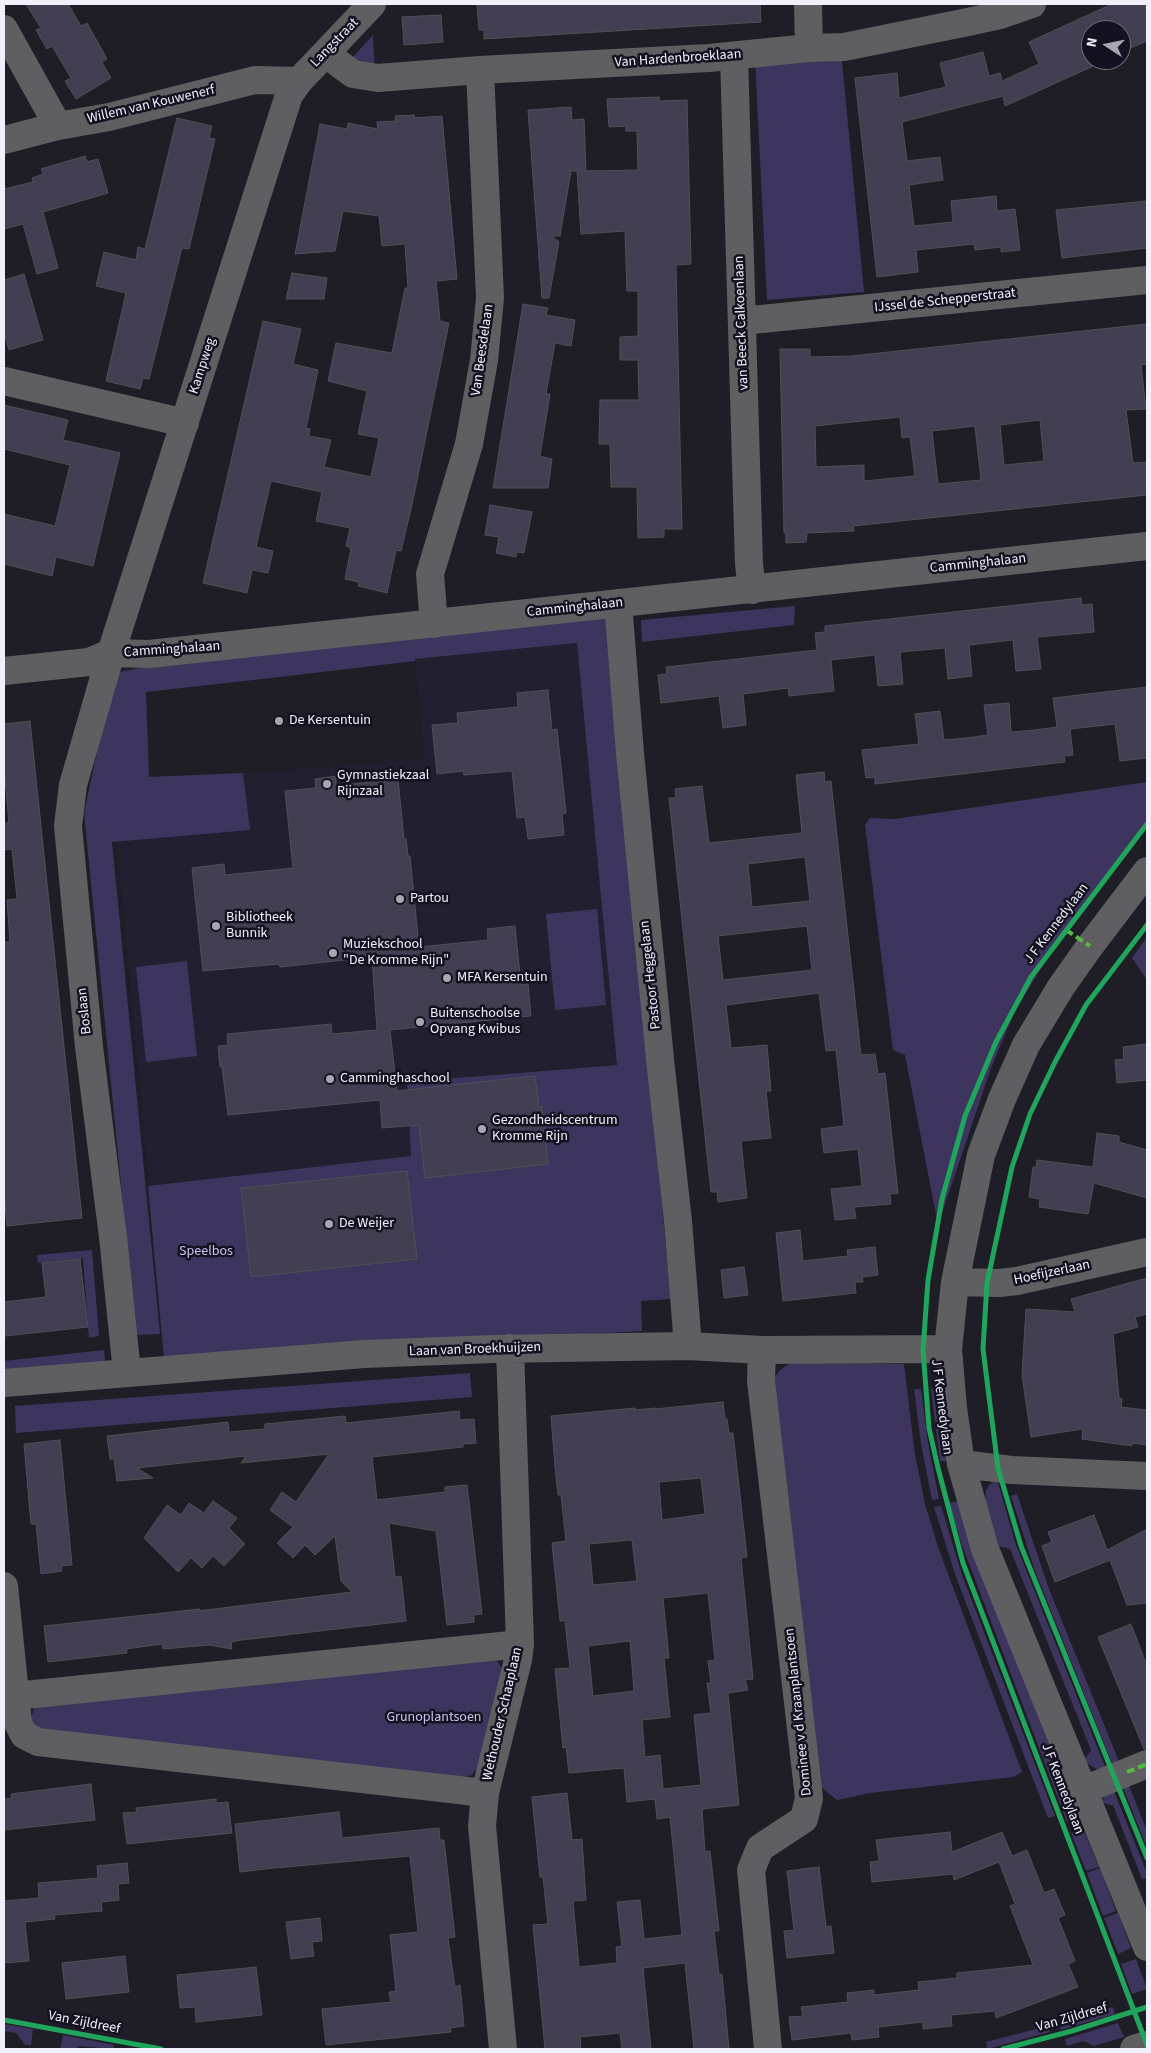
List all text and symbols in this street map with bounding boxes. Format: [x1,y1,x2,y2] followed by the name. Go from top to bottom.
[307,15,363,71] street label: Langstraat
[1081,20,1131,70] north arrow
[1082,36,1103,49] text: N
[614,46,742,72] street label: Van Hardenbroeklaan
[86,82,216,128] street label: Willem van Kouwenerf
[731,255,753,391] street label: van Beeck Calkoenlaan
[873,285,1017,317] street label: IJssel de Schepperstraat
[468,303,498,397] street label: Van Beesdelaan
[186,336,220,396] street label: Kampweg
[929,551,1027,577] street label: Camminghalaan
[526,595,624,621] street label: Camminghalaan
[123,638,221,662] street label: Camminghalaan
[289,713,371,729] place label: De Kersentuin
[273,715,285,727] marker: De Kersentuin
[337,768,429,800] place label: Gymnastiekzaal Rijnzaal
[321,778,333,790] marker: Gymnastiekzaal Rijnzaal
[1021,881,1093,967] street label: J F Kennedylaan
[410,891,449,907] place label: Partou
[394,893,406,905] marker: Partou
[226,910,293,942] place label: Bibliotheek Bunnik
[210,920,222,932] marker: Bibliotheek Bunnik
[637,920,665,1030] street label: Pastoor Heggelaan
[343,937,449,970] place label: Muziekschool "De Kromme Rijn"
[327,947,339,959] marker: Muziekschool "De Kromme Rijn"
[457,970,548,986] place label: MFA Kersentuin
[441,972,453,984] marker: MFA Kersentuin
[74,987,96,1035] street label: Boslaan
[430,1006,520,1038] place label: Buitenschoolse Opvang Kwibus
[414,1016,426,1028] marker: Buitenschoolse Opvang Kwibus
[340,1071,450,1087] place label: Camminghaschool
[324,1073,336,1085] marker: Camminghaschool
[492,1113,618,1146] place label: Gezondheidscentrum Kromme Rijn
[476,1123,488,1135] marker: Gezondheidscentrum Kromme Rijn
[339,1216,394,1232] place label: De Weijer
[323,1218,335,1230] marker: De Weijer
[179,1244,233,1260] park label: Speelbos
[1012,1257,1092,1289] street label: Hoefijzerlaan
[409,1339,541,1361] street label: Laan van Broekhuijzen
[927,1358,955,1456] street label: J F Kennedylaan
[782,1627,816,1797] street label: Dominee v d Kraanplantsoen
[479,1646,527,1782] street label: Wethouder Schaaplaan
[386,1710,482,1726] park label: Grunoplantsoen
[1037,1741,1087,1837] street label: J F Kennedylaan
[1035,2000,1109,2036] street label: Van Zijldreef
[47,2008,121,2038] street label: Van Zijldreef

